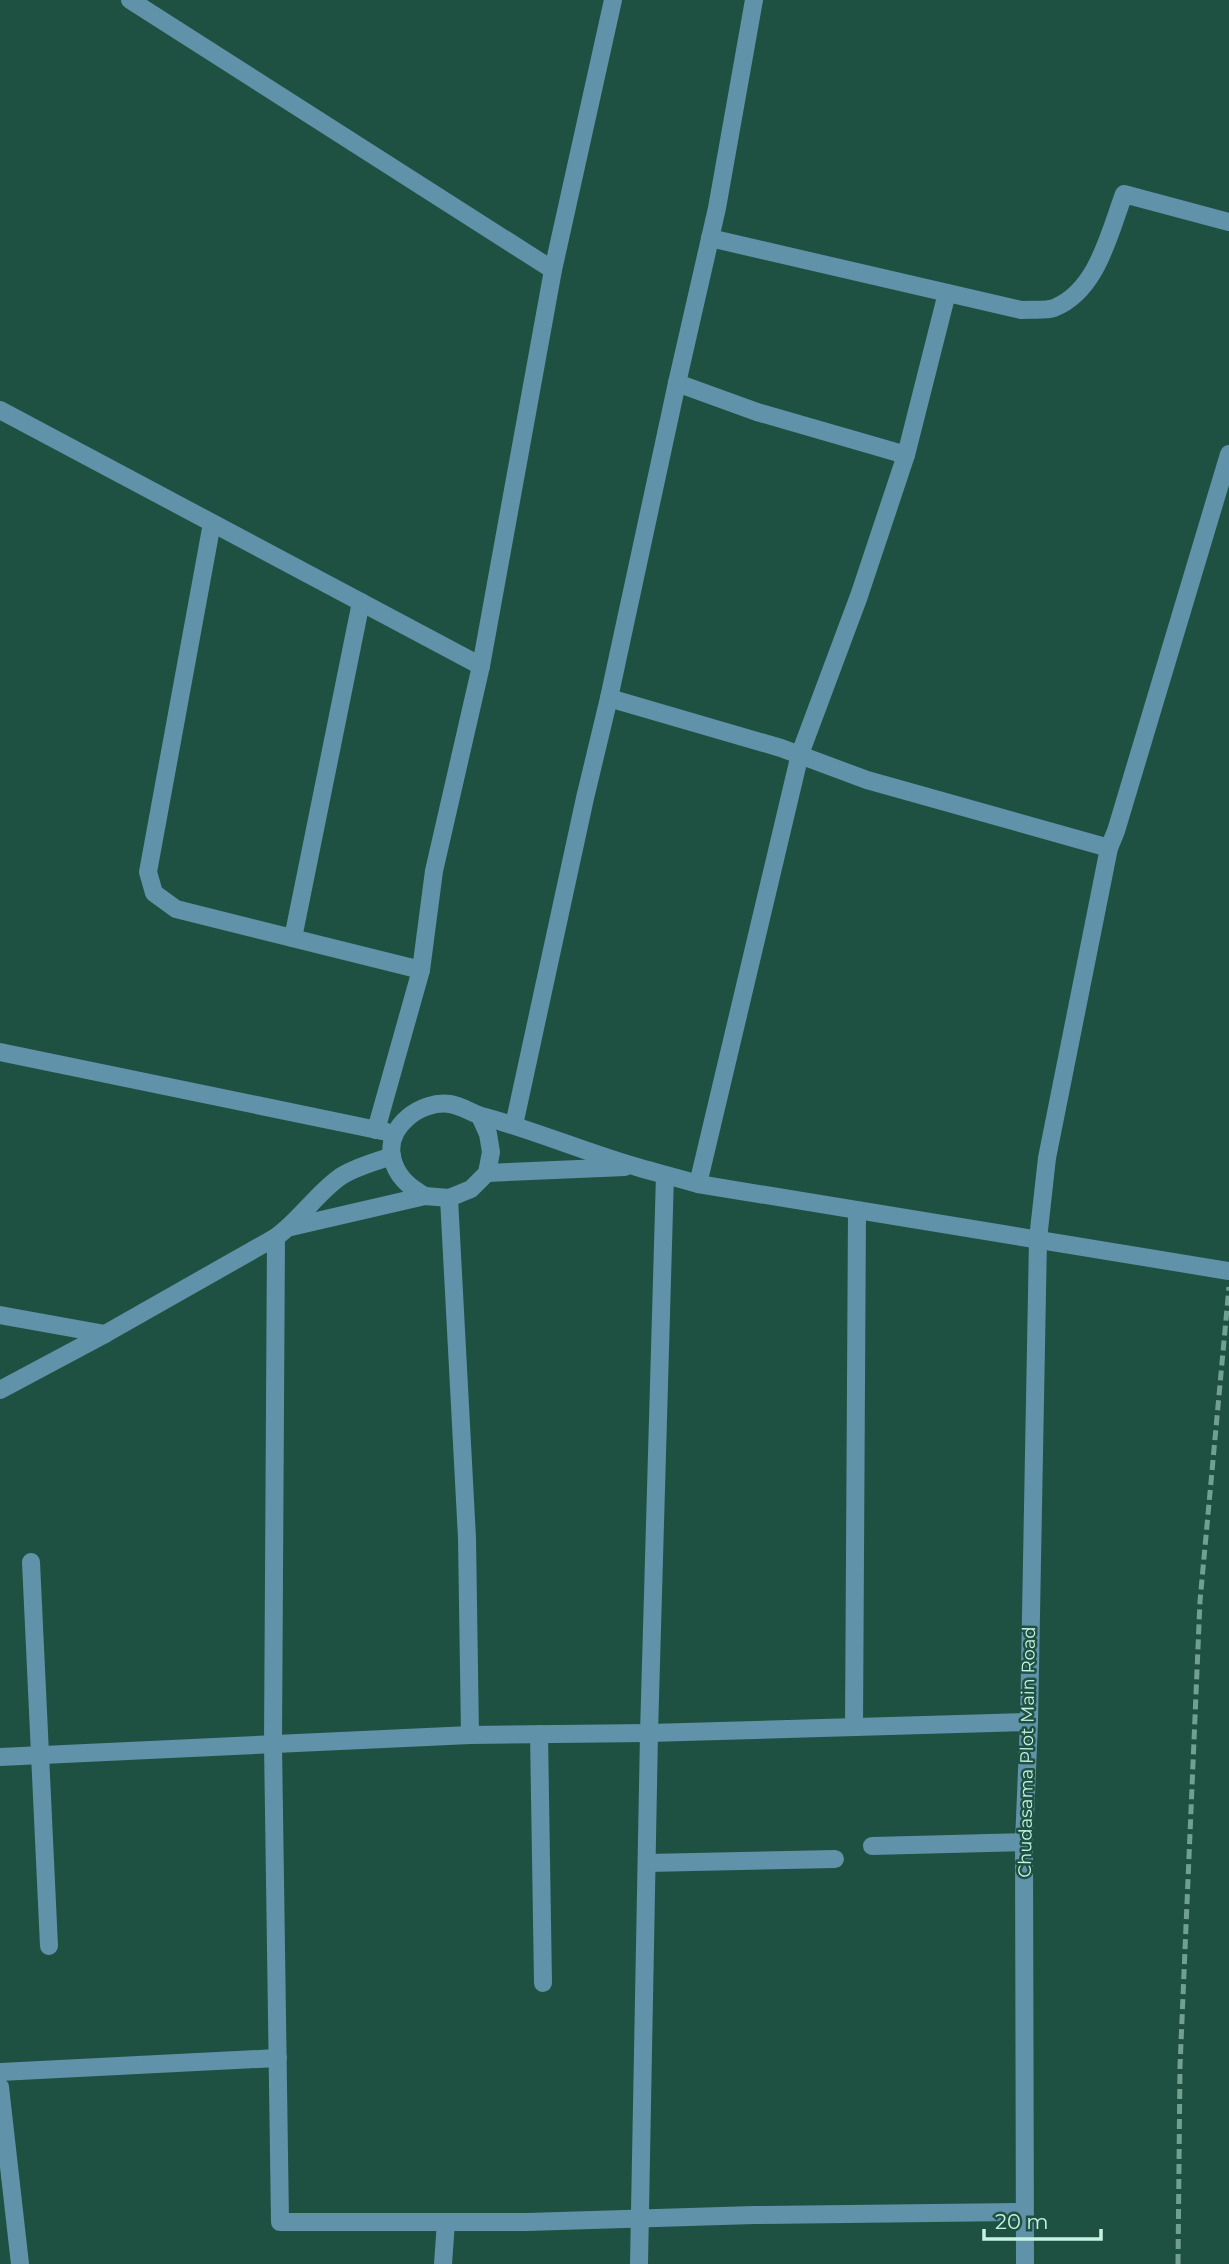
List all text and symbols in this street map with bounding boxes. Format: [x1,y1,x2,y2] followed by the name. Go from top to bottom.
[1014,1626,1040,1878] street label: Chudasama Plot Main Road
[984,2198,1101,2242] scale bar
[995,2209,1049,2234] text: 20 m

